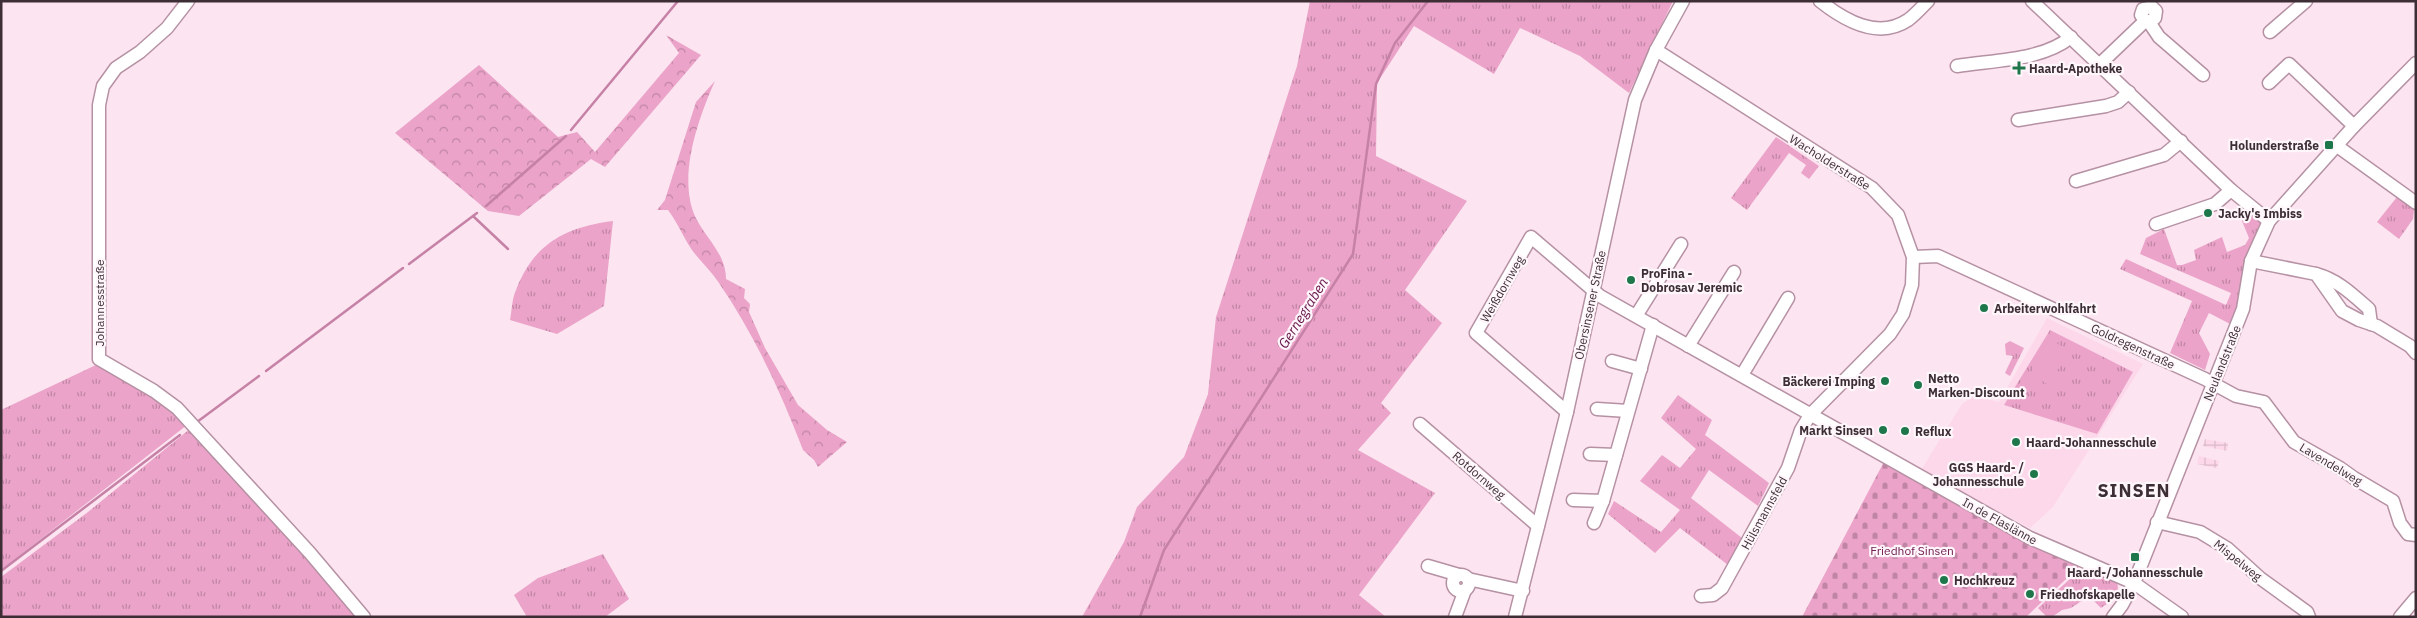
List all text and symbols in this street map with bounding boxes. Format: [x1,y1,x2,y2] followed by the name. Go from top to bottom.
[2029,61,2122,76] place label: Haard-Apotheke
[2013,62,2025,74] marker: Haard-Apotheke
[1787,131,1874,193] street label: Wacholderstraße
[2230,138,2319,153] place label: Holunderstraße
[2323,139,2335,151] marker: Holunderstraße
[2218,206,2302,221] place label: Jacky's Imbiss
[2202,207,2214,219] marker: Jacky's Imbiss
[1571,249,1609,361] street label: Obersinsener Straße
[1477,252,1528,325] street label: Weißdornweg
[92,259,107,347] street label: Johannesstraße
[1641,266,1742,295] place label: ProFina - Dobrosav Jeremic
[1274,274,1332,352] water label: Gernegraben
[1625,274,1637,286] marker: ProFina - Dobrosav Jeremic
[1994,301,2096,316] place label: Arbeiterwohlfahrt
[1978,302,1990,314] marker: Arbeiterwohlfahrt
[2089,320,2178,372] street label: Goldregenstraße
[2200,323,2244,403] street label: Neulandstraße
[1928,371,2025,400] place label: Netto Marken-Discount
[1782,374,1875,389] place label: Bäckerei Imping
[1879,375,1891,387] marker: Bäckerei Imping
[1912,379,1924,391] marker: Netto Marken-Discount
[1799,423,1873,438] place label: Markt Sinsen
[1877,424,1889,436] marker: Markt Sinsen
[1915,424,1952,439] place label: Reflux
[1899,425,1911,437] marker: Reflux
[2026,435,2157,450] place label: Haard-Johannesschule
[2010,436,2022,448] marker: Haard-Johannesschule
[2297,439,2366,489] street label: Lavendelweg
[1449,448,1509,503] street label: Rotdornweg
[1933,460,2024,489] place label: GGS Haard- / Johannesschule
[2028,468,2040,480] marker: GGS Haard- / Johannesschule
[1738,474,1790,552] street label: Hülsmannsfeld
[2097,479,2171,502] district label: SINSEN
[1960,494,2040,548] street label: In de Flaslänne
[2211,536,2266,584] street label: Mispelweg
[1870,543,1954,558] park label: Friedhof Sinsen
[2129,551,2141,563] marker: Haard-/Johannesschule
[2067,565,2203,580] place label: Haard-/Johannesschule
[1954,573,2015,588] place label: Hochkreuz
[1938,574,1950,586] marker: Hochkreuz
[2040,587,2135,602] place label: Friedhofskapelle
[2024,588,2036,600] marker: Friedhofskapelle

